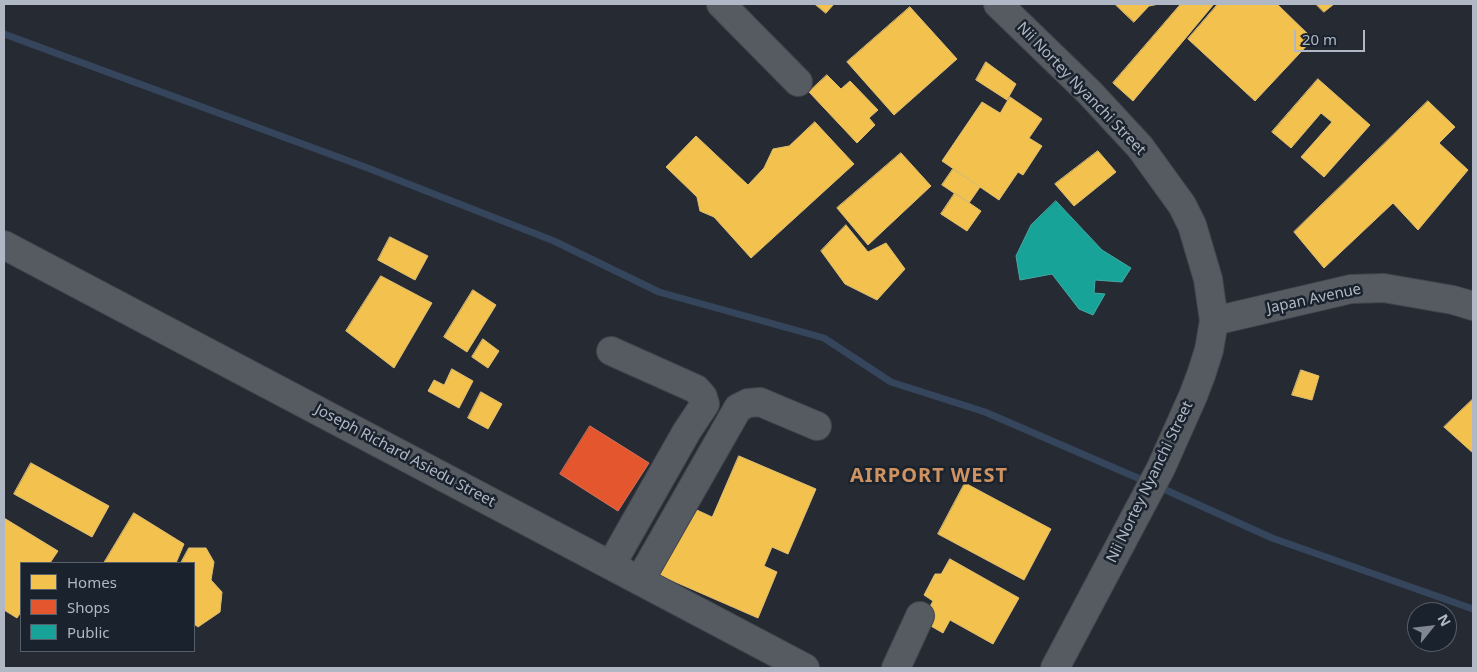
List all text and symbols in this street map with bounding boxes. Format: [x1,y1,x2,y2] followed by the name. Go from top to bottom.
[1013,19,1149,159] street label: Nii Nortey Nyanchi Street
[1297,20,1368,52] scale bar
[1302,29,1337,49] text: 20 m
[1265,280,1363,318] street label: Japan Avenue
[1103,398,1197,566] street label: Nii Nortey Nyanchi Street
[312,401,498,511] street label: Joseph Richard Asiedu Street
[849,464,1009,488] district label: AIRPORT WEST
[20,562,195,652] legend
[67,572,117,592] text: Homes
[67,597,110,617] text: Shops
[1407,602,1457,652] north arrow
[1434,610,1456,630] text: N
[67,622,110,642] text: Public

